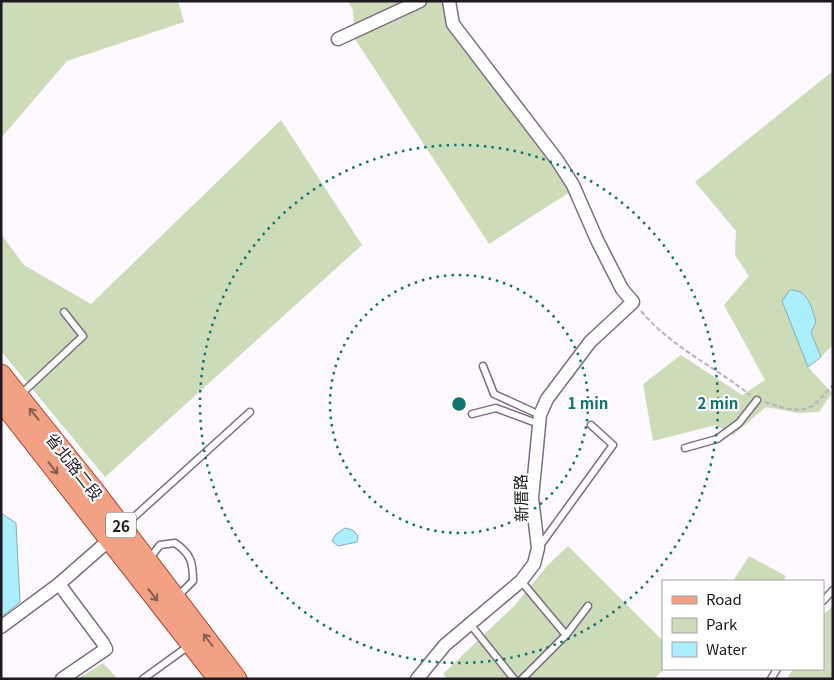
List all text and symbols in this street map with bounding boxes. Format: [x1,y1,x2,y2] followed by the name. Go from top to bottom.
[568,392,608,413] text: 1 min
[698,392,738,413] text: 2 min
[450,395,468,413] centre of rings
[28,408,39,421] one-way arrow
[41,427,109,505] street label: 省北路二段
[47,461,58,474] one-way arrow
[508,474,532,522] street label: 新厝路
[106,512,136,538] road number: 26
[662,580,824,670] legend
[706,588,742,609] text: Road
[147,589,158,602] one-way arrow
[706,613,738,634] text: Park
[202,634,213,647] one-way arrow
[706,638,747,659] text: Water

